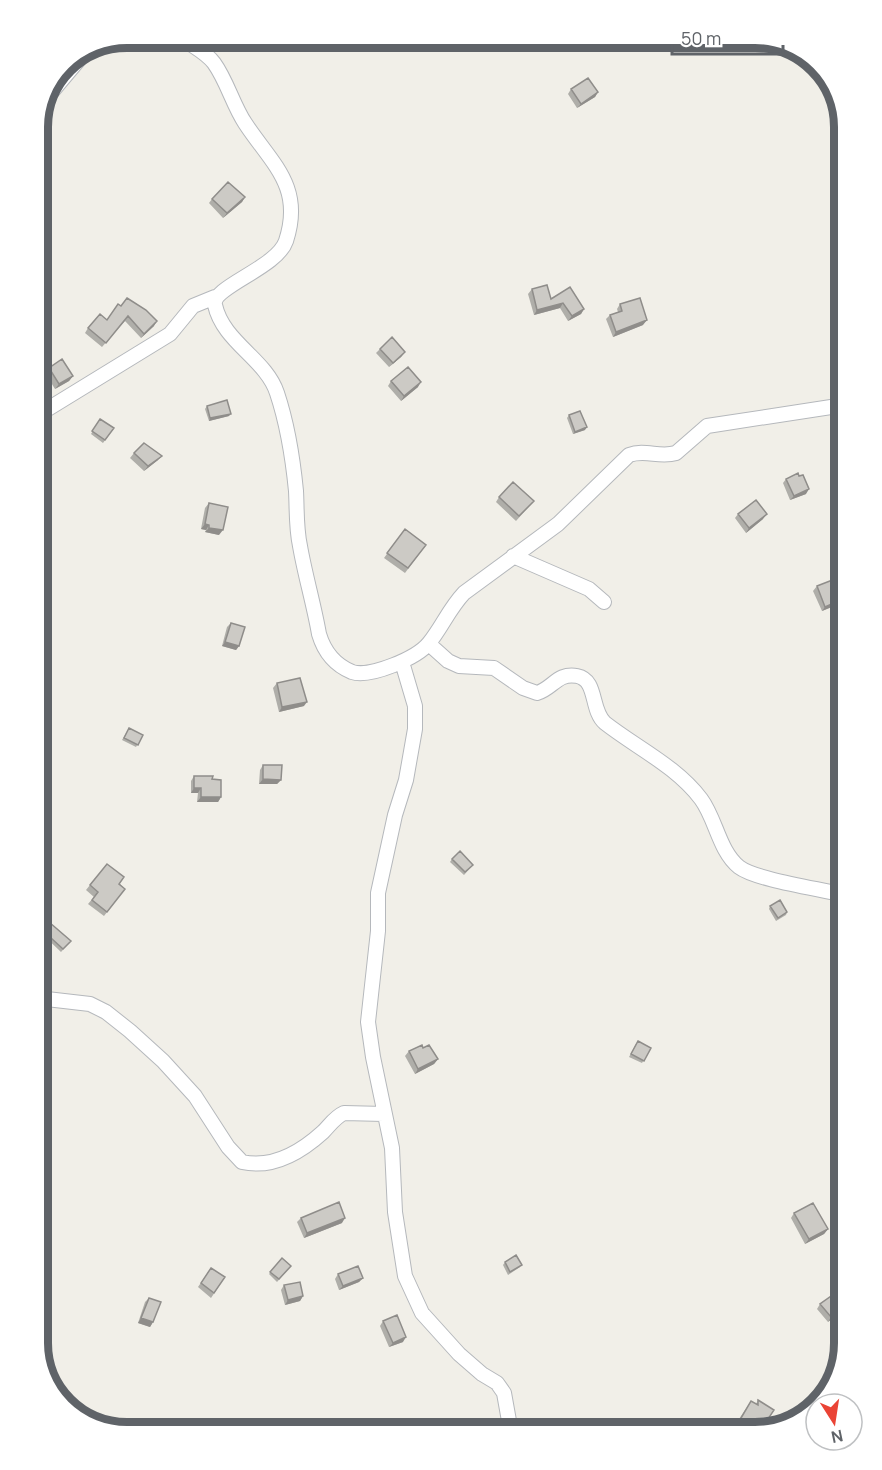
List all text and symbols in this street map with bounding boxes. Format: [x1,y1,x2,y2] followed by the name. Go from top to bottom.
[672,18,783,56] scale bar
[681,26,721,50] text: 50 m
[804,1392,864,1452] north arrow
[829,1425,845,1449] text: N

